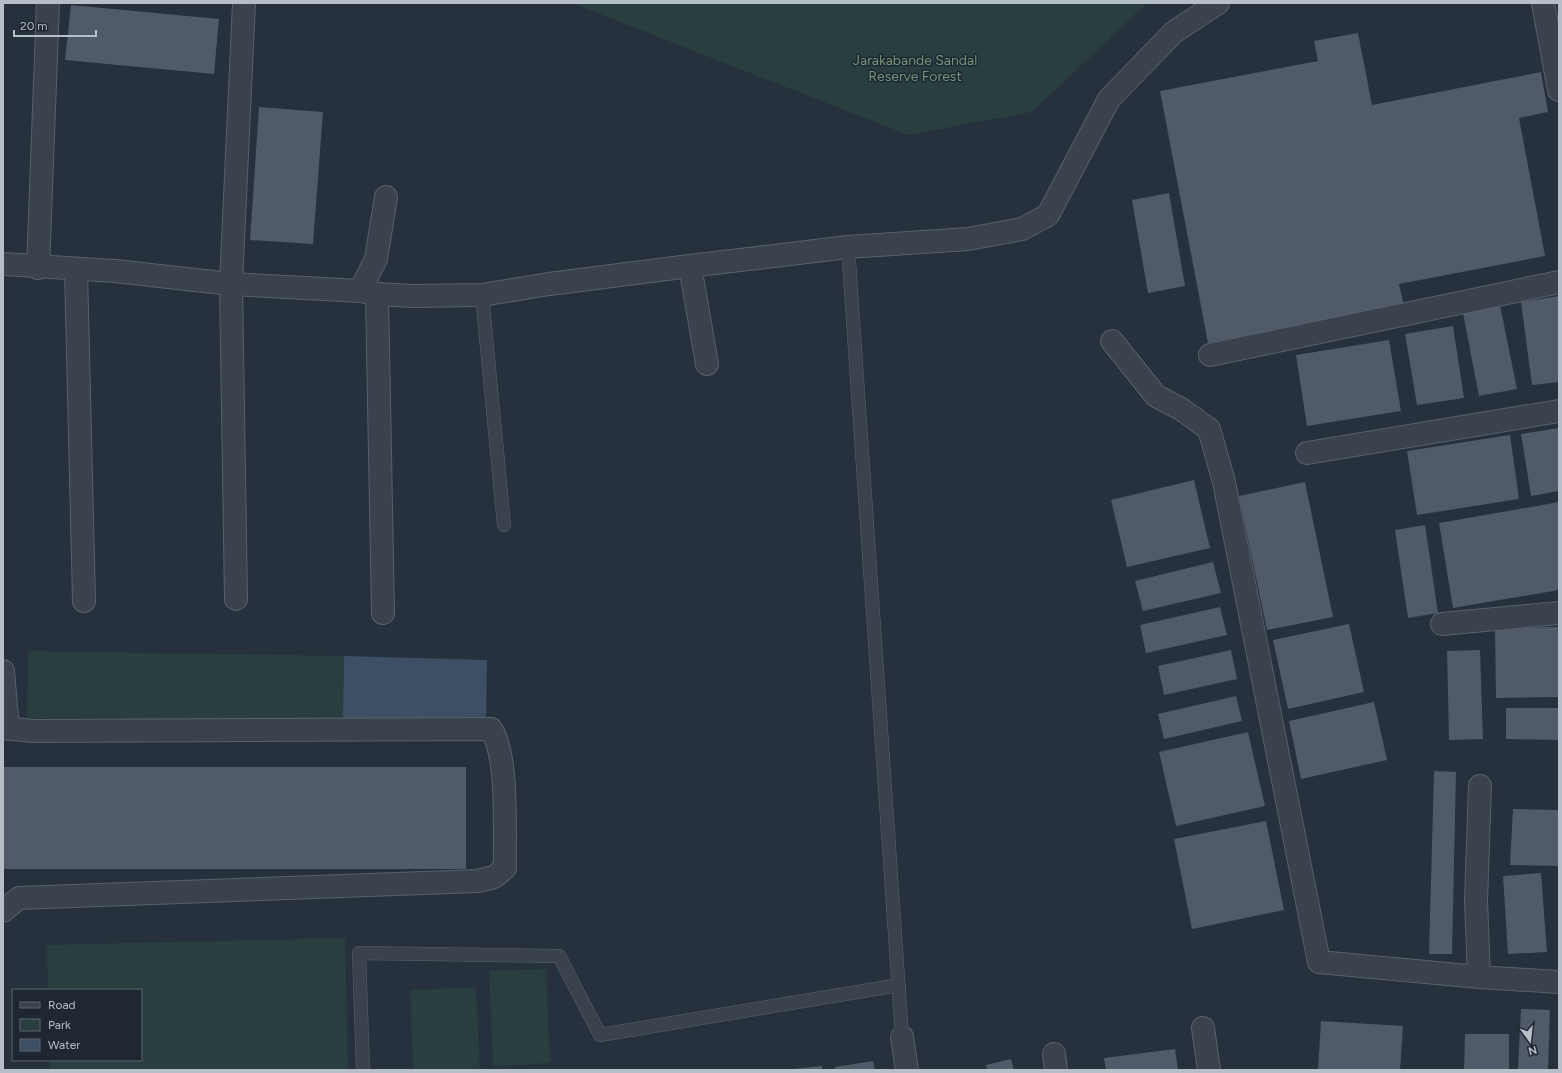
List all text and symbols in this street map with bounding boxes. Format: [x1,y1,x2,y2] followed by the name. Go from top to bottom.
[14,12,96,38] scale bar
[20,19,48,33] text: 20 m
[853,52,977,85] park label: Jarakabande Sandal Reserve Forest
[12,989,142,1061] legend
[48,998,76,1012] text: Road
[48,1018,71,1032] text: Park
[1510,1021,1550,1061] north arrow
[48,1038,80,1052] text: Water
[1527,1043,1538,1058] text: N

